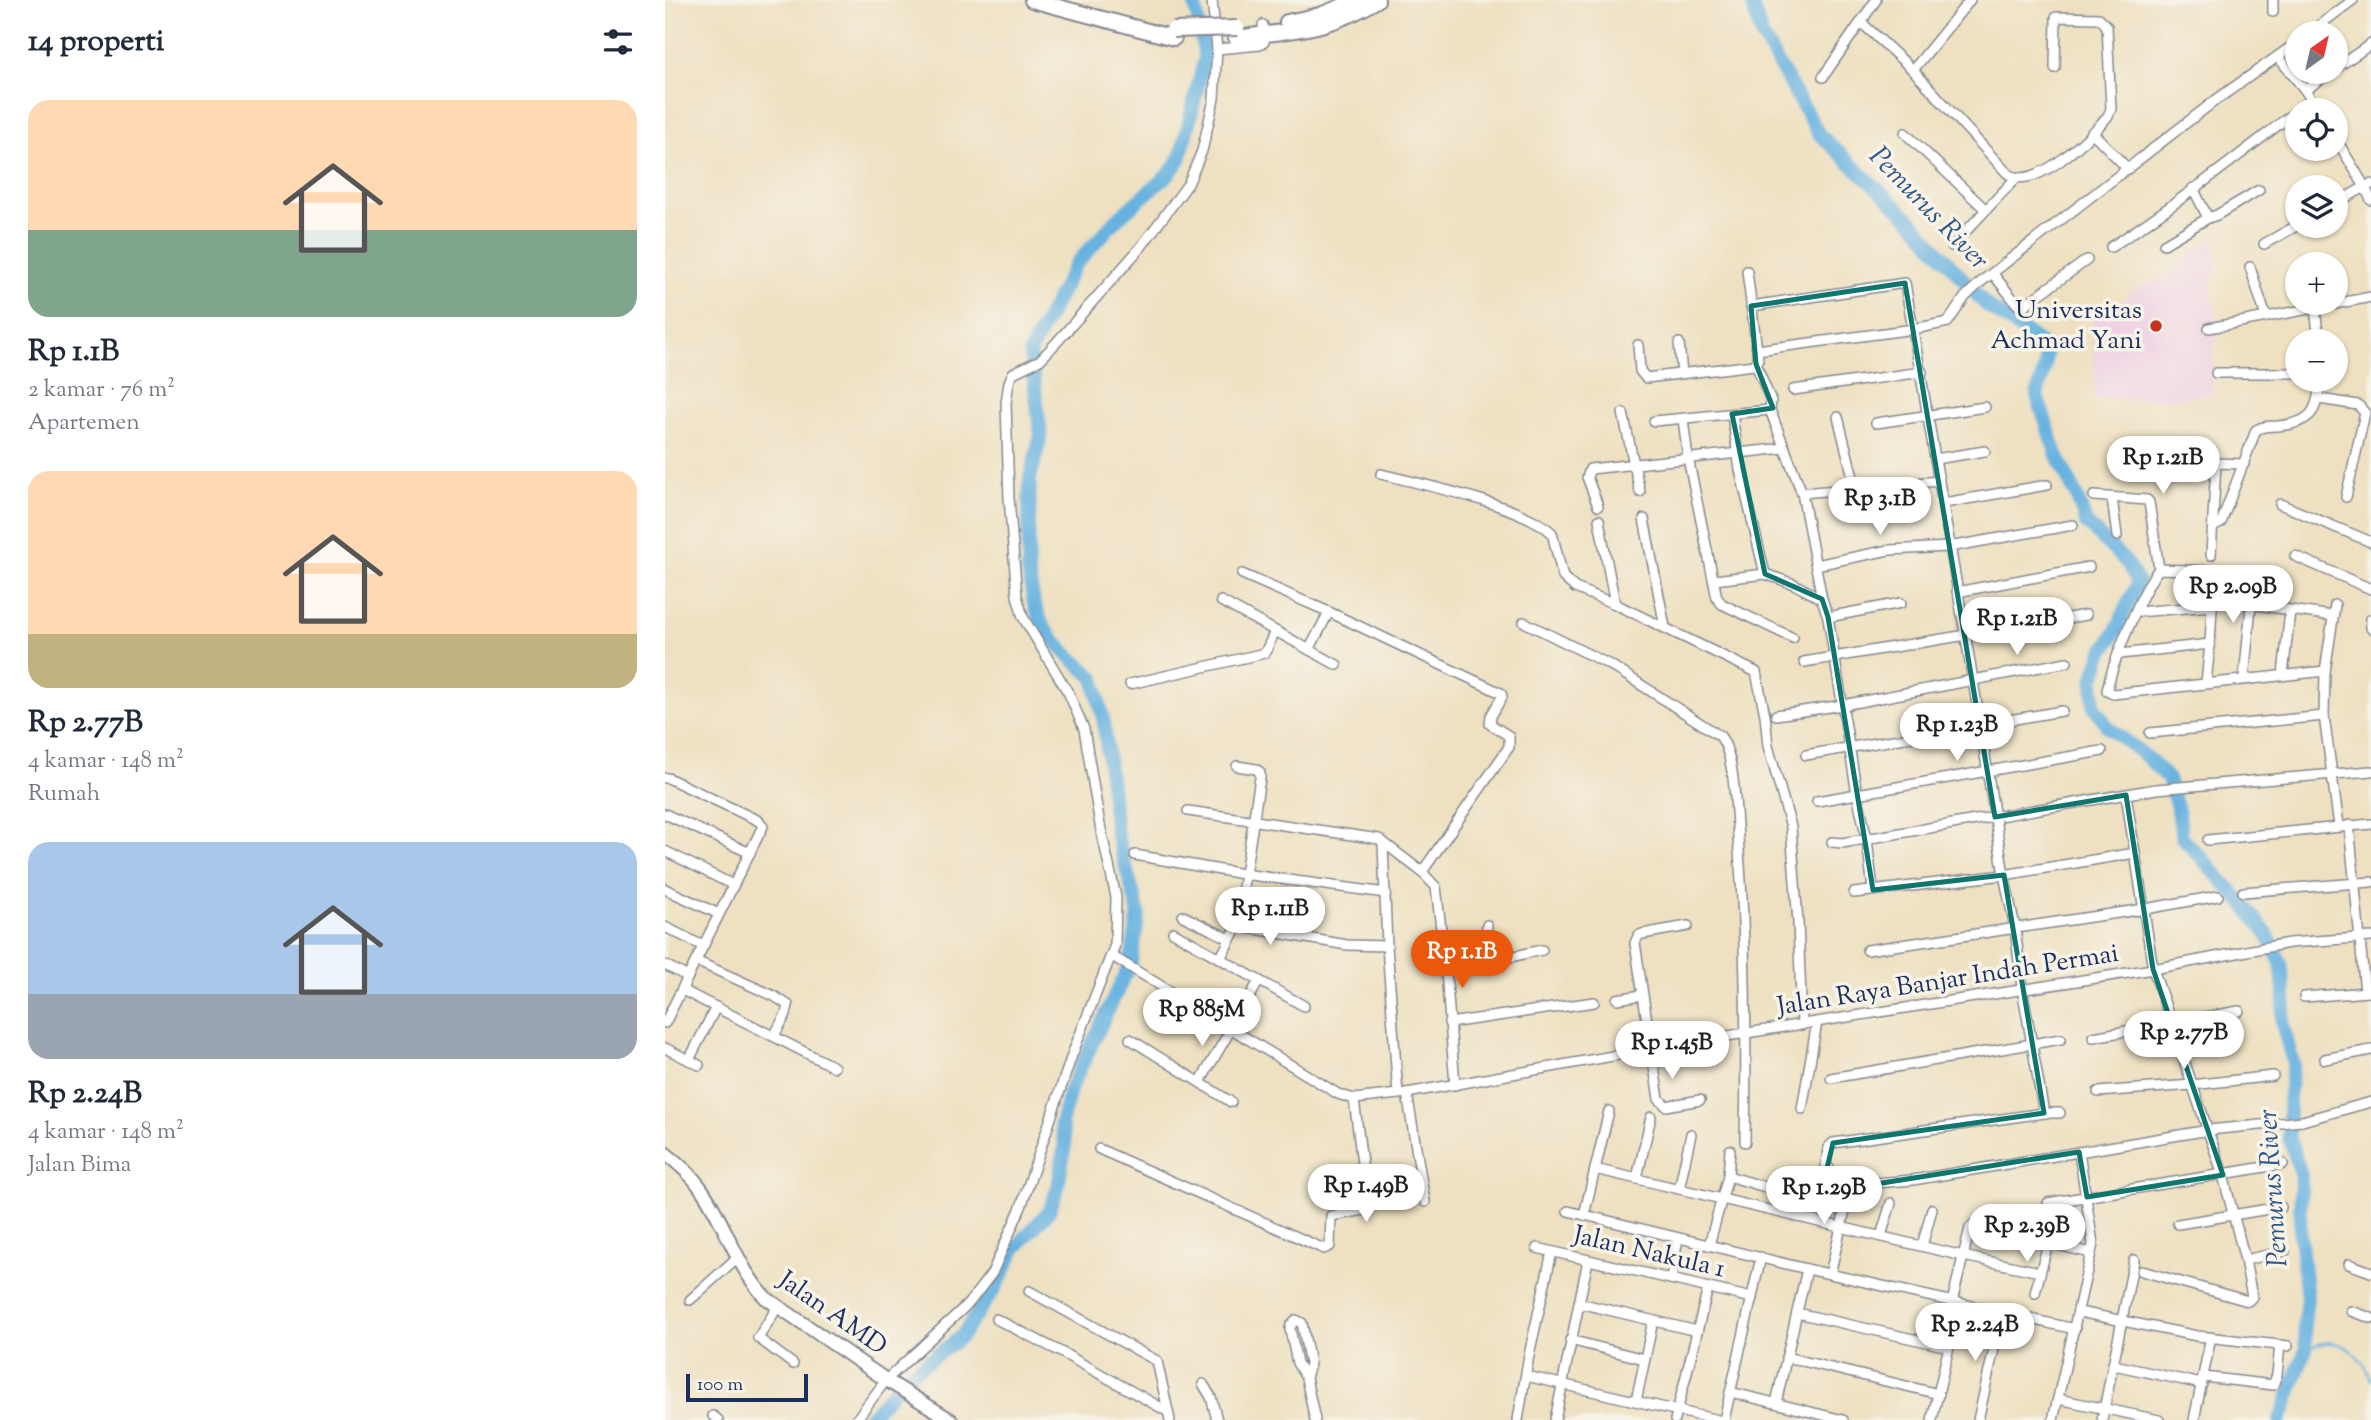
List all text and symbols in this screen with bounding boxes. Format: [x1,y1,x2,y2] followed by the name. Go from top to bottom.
[28,21,164,64] text: 14 properti
[2285,21,2349,84] north arrow
[2285,21,2348,392] map controls
[599,23,637,61] icon: filters
[2285,98,2348,161] button: locate
[1859,138,1997,280] water label: Pemurus River
[270,145,396,271] icon: home
[2285,175,2348,238] button: layers
[2285,252,2348,315] button: +
[1990,293,2142,360] place label: Universitas Achmad Yani
[2148,318,2164,334] marker: Universitas Achmad Yani
[2285,329,2348,392] button: −
[28,331,119,374] text: Rp 1.1B
[28,374,175,407] text: 2 kamar · 76 m²
[28,407,140,440] text: Apartemen
[2091,436,2235,496] pin: Rp 1.21B
[2123,442,2203,475] text: Rp 1.21B
[1815,477,1945,537] pin: Rp 3.1B
[1844,483,1916,516] text: Rp 3.1B
[270,516,396,642] icon: home
[2161,566,2305,625] pin: Rp 2.09B
[2189,571,2277,604] text: Rp 2.09B
[1945,598,2089,657] pin: Rp 1.21B
[1977,603,2057,636] text: Rp 1.21B
[28,702,143,745] text: Rp 2.77B
[1885,704,2029,763] pin: Rp 1.23B
[1916,709,1998,742] text: Rp 1.23B
[28,745,184,778] text: 4 kamar · 148 m²
[28,778,100,811] text: Rumah
[270,887,396,1013] icon: home
[1198,888,1342,947] pin: Rp 1.11B
[1231,893,1309,926] text: Rp 1.11B
[1397,930,1527,990] pin: Rp 1.1B
[1427,936,1497,969] text: Rp 1.1B
[1773,936,2121,1027] street label: Jalan Raya Banjar Indah Permai
[1137,988,1267,1048] pin: Rp 885M
[1159,994,1245,1027] text: Rp 885M
[2112,1012,2256,1071] pin: Rp 2.77B
[2140,1017,2228,1050] text: Rp 2.77B
[1600,1021,1744,1081] pin: Rp 1.45B
[1631,1027,1713,1060] text: Rp 1.45B
[28,1073,142,1116] text: Rp 2.24B
[2249,1108,2299,1268] water label: Pemurus River
[28,1116,184,1149] text: 4 kamar · 148 m²
[28,1149,131,1182] text: Jalan Bima
[1294,1164,1438,1224] pin: Rp 1.49B
[1752,1166,1896,1226] pin: Rp 1.29B
[1324,1170,1408,1203] text: Rp 1.49B
[1782,1172,1866,1205] text: Rp 1.29B
[1955,1204,2099,1264] pin: Rp 2.39B
[1984,1210,2070,1243] text: Rp 2.39B
[1568,1217,1729,1288] street label: Jalan Nakula 1
[768,1262,894,1365] street label: Jalan AMD
[1903,1304,2047,1363] pin: Rp 2.24B
[1931,1309,2019,1342] text: Rp 2.24B
[686,1371,809,1403] scale bar
[697,1372,743,1399] text: 100 m

